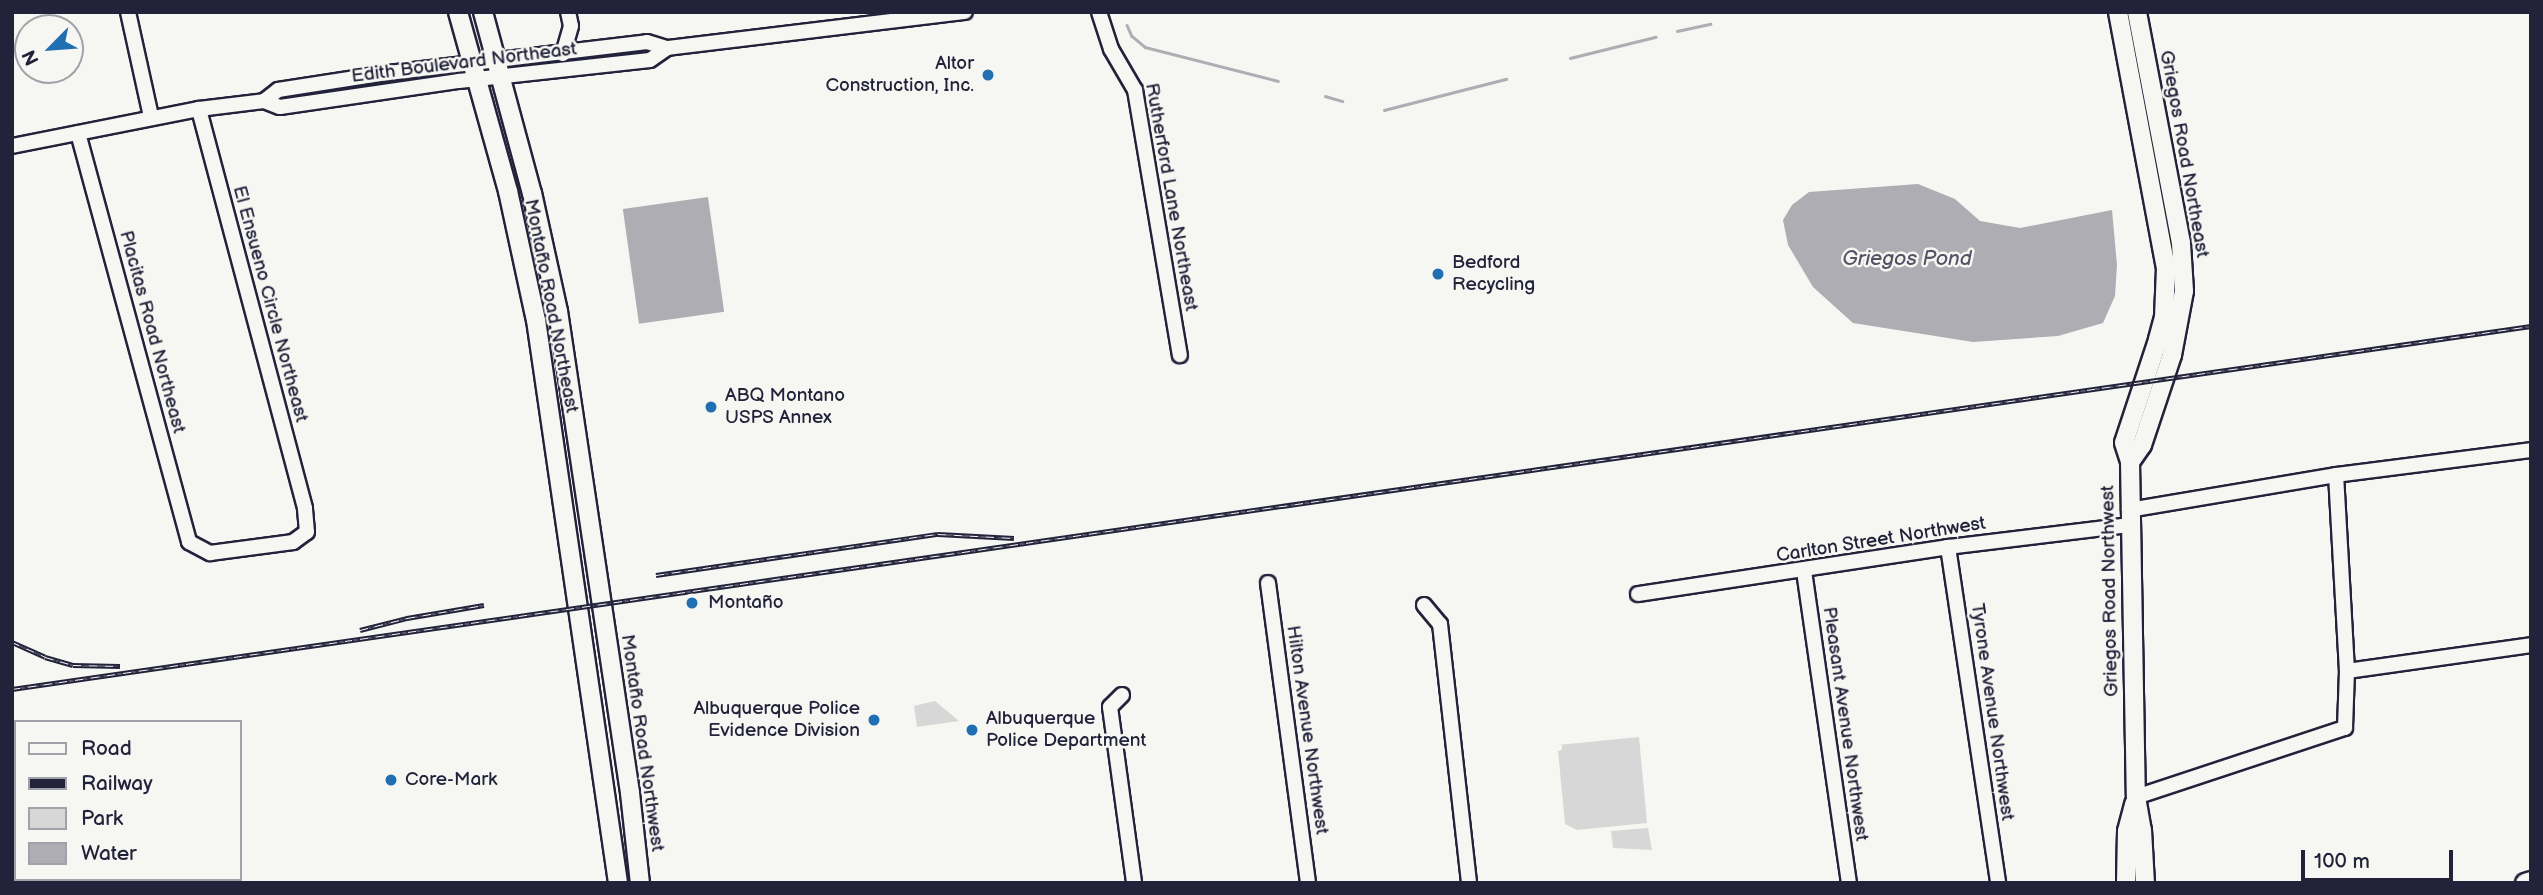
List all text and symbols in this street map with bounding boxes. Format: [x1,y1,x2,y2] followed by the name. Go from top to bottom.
[14,14,84,84] north arrow
[350,38,578,88] street label: Edith Boulevard Northeast
[18,46,45,69] text: N
[2155,49,2213,259] street label: Griegos Road Northeast
[825,53,974,97] place label: Altor Construction, Inc.
[980,67,996,83] marker: Altor Construction, Inc.
[1140,81,1202,313] street label: Rutherford Lane Northeast
[227,183,313,425] street label: El Ensueno Circle Northeast
[519,197,583,415] street label: Montaño Road Northeast
[114,228,190,436] street label: Placitas Road Northeast
[1842,246,1972,272] water label: Griegos Pond
[1452,252,1535,296] place label: Bedford Recycling
[1430,266,1446,282] marker: Bedford Recycling
[725,385,845,429] place label: ABQ Montano USPS Annex
[703,399,719,415] marker: ABQ Montano USPS Annex
[2097,485,2123,697] street label: Griegos Road Northwest
[1775,512,1987,568] street label: Carlton Street Northwest
[708,592,783,614] place label: Montaño
[682,593,702,613] marker: Montaño
[1965,602,2019,822] street label: Tyrone Avenue Northwest
[1817,605,1873,843] street label: Pleasant Avenue Northwest
[1281,624,1333,836] street label: Hilton Avenue Northwest
[615,633,669,853] street label: Montaño Road Northwest
[694,698,860,742] place label: Albuquerque Police Evidence Division
[986,708,1146,752] place label: Albuquerque Police Department
[866,712,882,728] marker: Albuquerque Police Evidence Division
[14,720,242,881] legend
[964,722,980,738] marker: Albuquerque Police Department
[81,736,132,761] text: Road
[405,769,497,791] place label: Core-Mark
[81,771,153,796] text: Railway
[383,772,399,788] marker: Core-Mark
[81,806,123,831] text: Park
[2305,836,2457,880] scale bar
[81,841,137,866] text: Water
[2314,849,2370,874] text: 100 m

